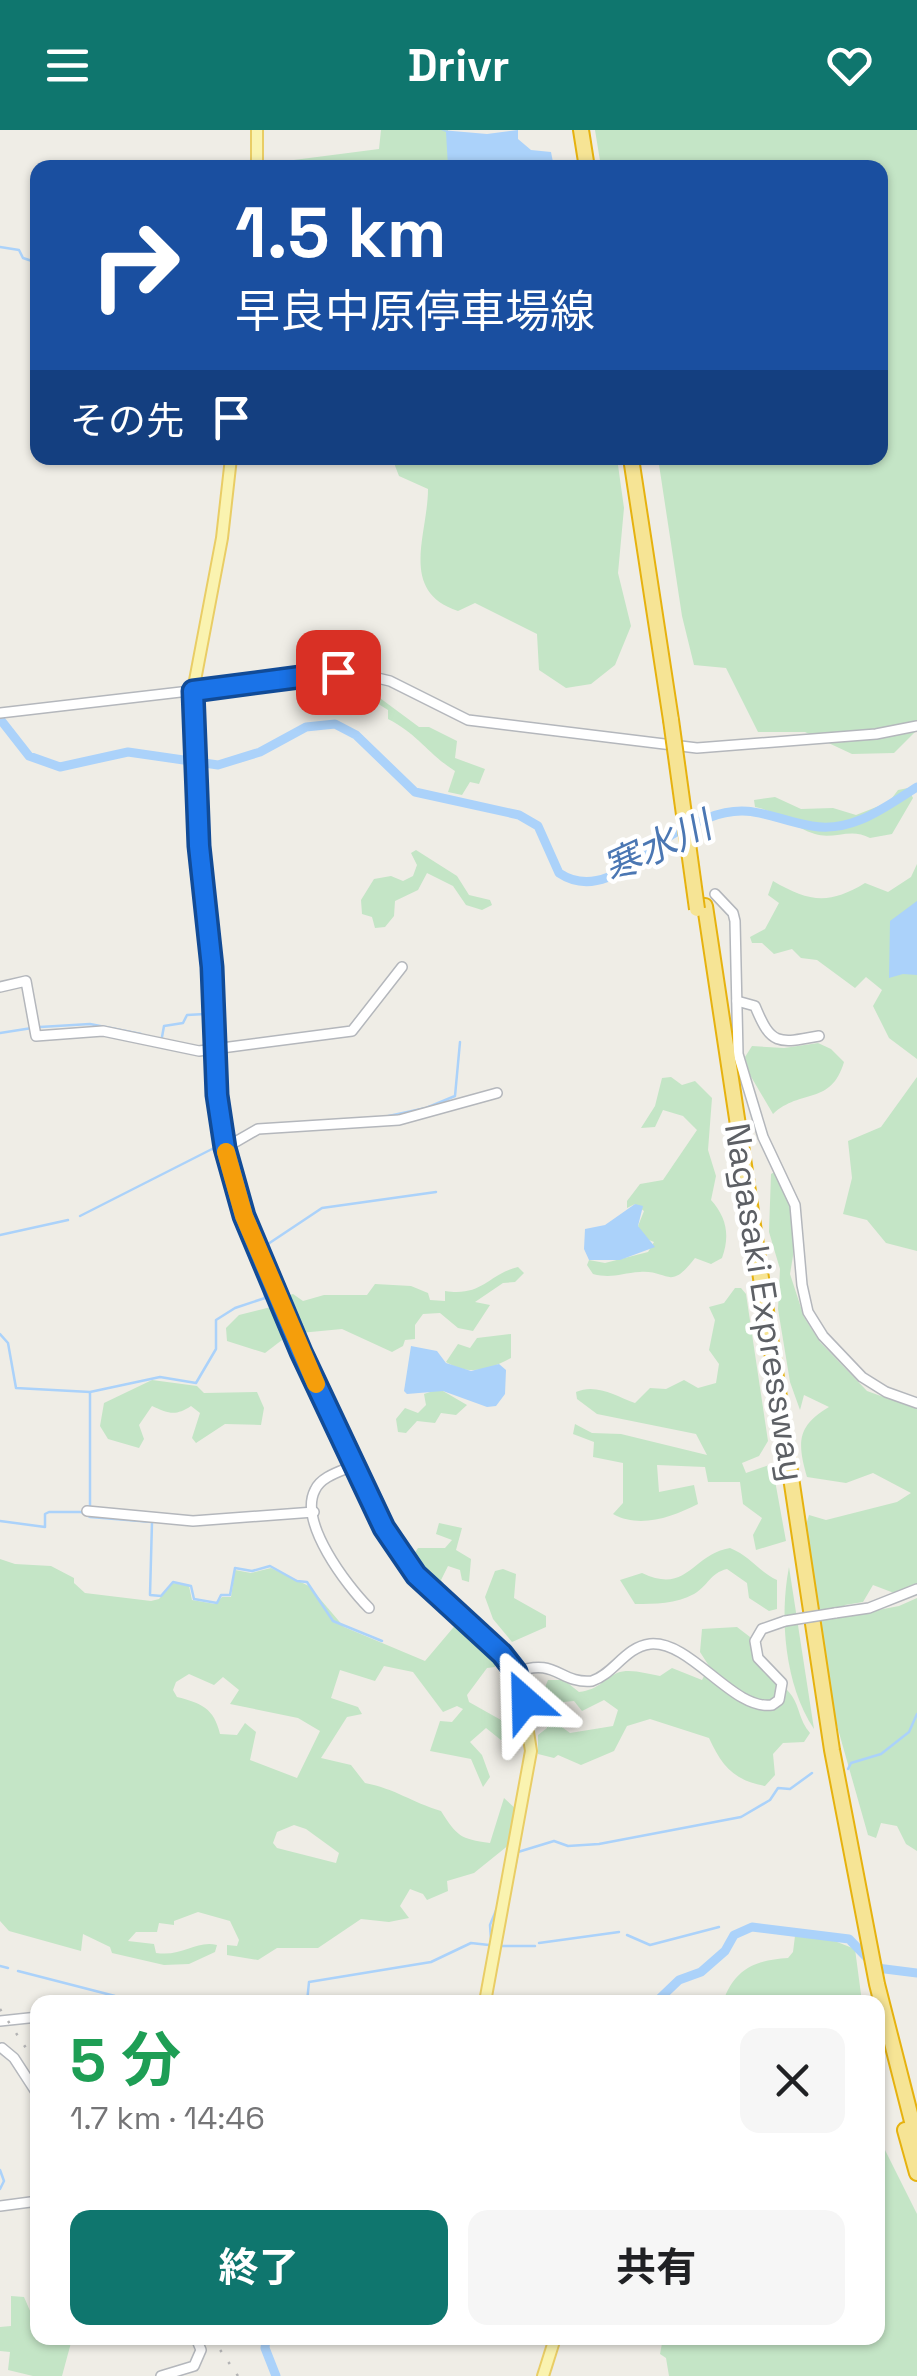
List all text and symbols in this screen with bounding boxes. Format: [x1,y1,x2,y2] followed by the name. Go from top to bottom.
[407,37,510,94] text: Drivr
[40,38,95,93] icon: menu
[822,38,877,93] icon: heart
[235,188,447,277] text: 1.5 km
[70,200,200,330] icon: right
[235,283,595,340] text: 早良中原停車場線
[204,390,259,445] icon: arrive
[70,397,184,445] text: その先
[296,630,381,715] pin
[311,645,366,700] icon: arrive
[595,799,722,893] water label: 寒水川
[715,1120,815,1484] street label: Nagasaki Expressway
[473,1649,577,1753] position arrow
[70,2022,181,2099] text: 5 分
[740,2028,845,2133] button: close
[70,2098,265,2138] text: 1.7 km · 14:46
[70,2210,448,2325] button: 終了
[468,2210,845,2325] button: 共有

